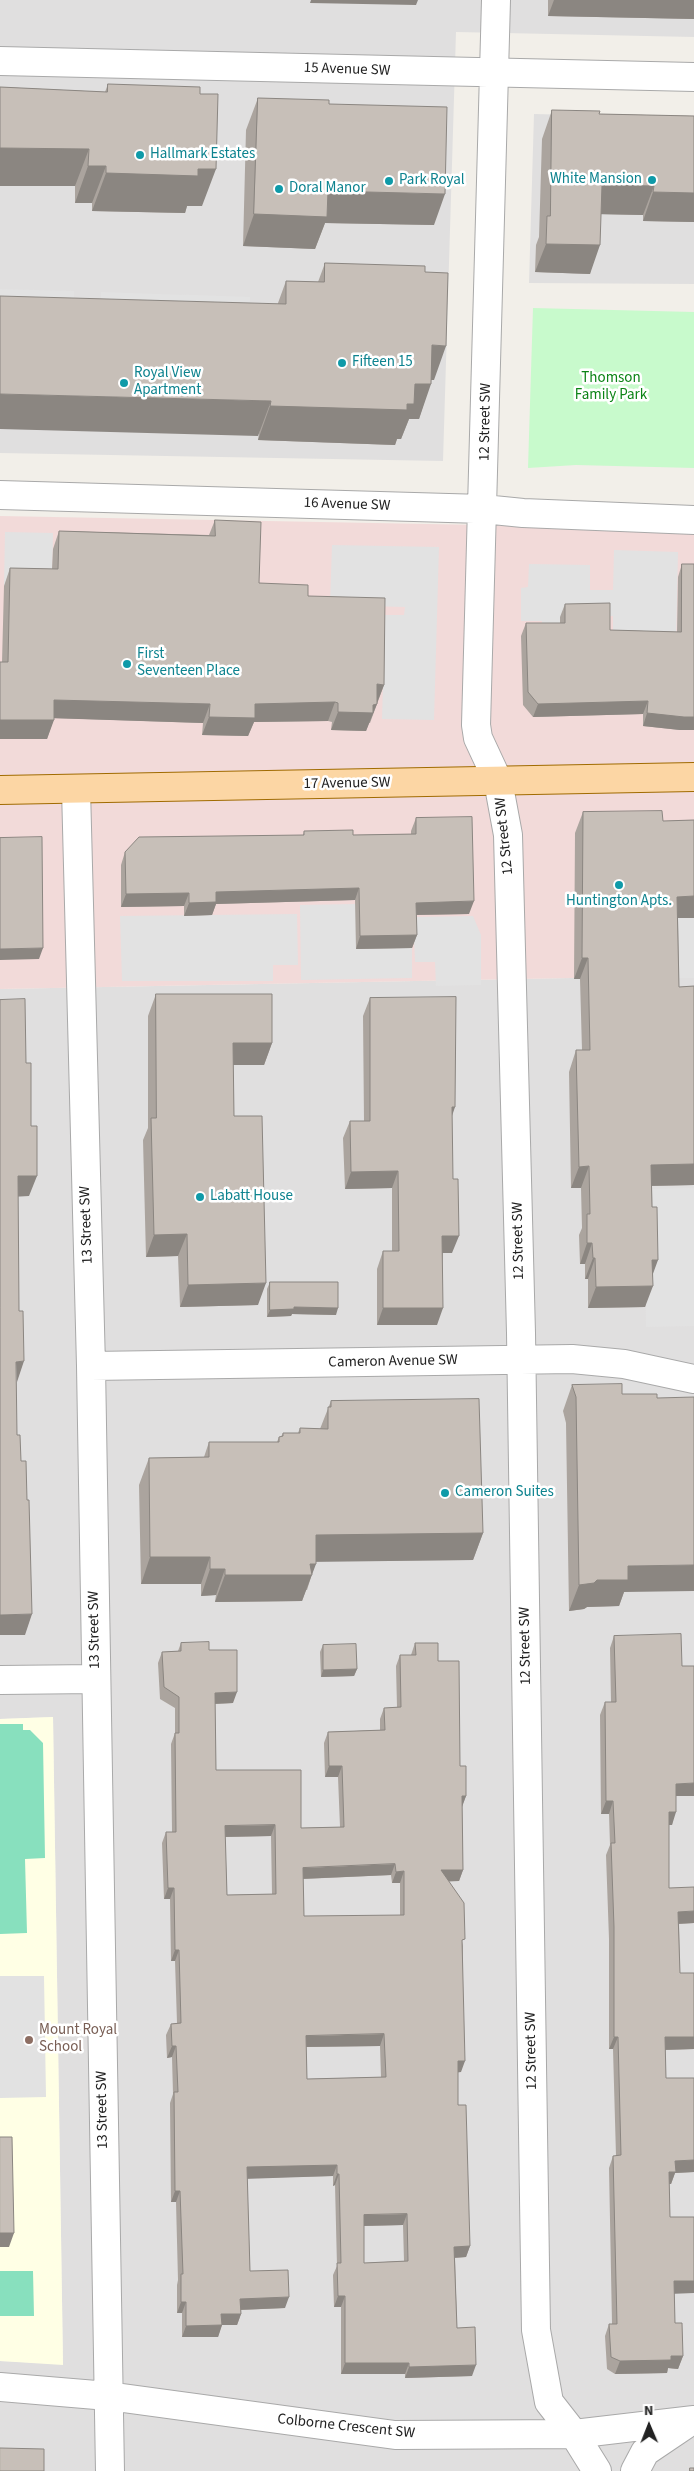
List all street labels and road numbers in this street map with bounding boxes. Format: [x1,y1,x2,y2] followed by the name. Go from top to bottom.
[303,59,391,81] street label: 15 Avenue SW
[476,383,496,461] street label: 12 Street SW
[303,494,391,516] street label: 16 Avenue SW
[303,774,391,794] street label: 17 Avenue SW
[492,796,518,876] street label: 12 Street SW
[77,1186,97,1264] street label: 13 Street SW
[509,1202,529,1280] street label: 12 Street SW
[328,1352,458,1372] street label: Cameron Avenue SW
[85,1591,105,1669] street label: 13 Street SW
[516,1607,536,1685] street label: 12 Street SW
[522,2012,542,2090] street label: 12 Street SW
[93,2071,113,2149] street label: 13 Street SW
[276,2411,416,2443] street label: Colborne Crescent SW

